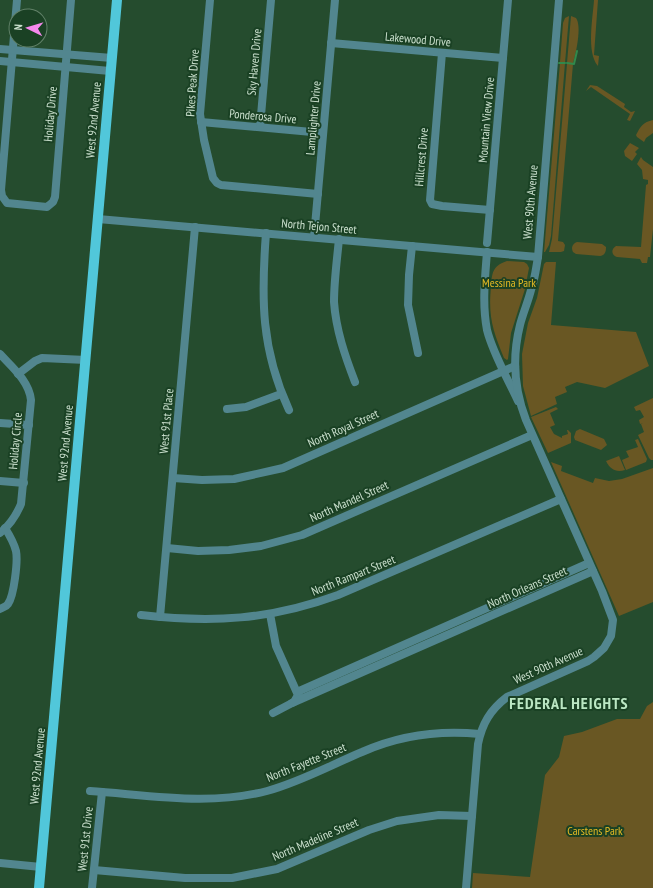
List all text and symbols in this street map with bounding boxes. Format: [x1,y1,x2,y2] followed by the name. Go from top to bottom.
[8,8,48,48] north arrow
[11,24,25,31] text: N
[244,28,264,96] street label: Sky Haven Drive
[385,29,452,49] street label: Lakewood Drive
[182,49,202,117] street label: Pikes Peak Drive
[475,77,497,163] street label: Mountain View Drive
[302,80,324,156] street label: Lamplighter Drive
[82,81,104,159] street label: West 92nd Avenue
[40,86,60,142] street label: Holiday Drive
[229,106,297,126] street label: Ponderosa Drive
[411,127,431,187] street label: Hillcrest Drive
[519,164,541,240] street label: West 90th Avenue
[281,215,358,237] street label: North Tejon Street
[482,275,536,290] park label: Messina Park
[156,388,176,454] street label: West 91st Place
[54,404,76,482] street label: West 92nd Avenue
[305,405,381,450] street label: North Royal Street
[5,412,25,470] street label: Holiday Circle
[307,477,391,525] street label: North Mandel Street
[309,551,398,599] street label: North Rampart Street
[485,562,570,611] street label: North Orleans Street
[511,643,585,687] street label: West 90th Avenue
[509,693,629,713] district label: FEDERAL HEIGHTS
[26,727,48,805] street label: West 92nd Avenue
[264,739,349,785] street label: North Fayette Street
[74,806,96,872] street label: West 91st Drive
[270,814,361,864] street label: North Madeline Street
[567,823,623,838] park label: Carstens Park

